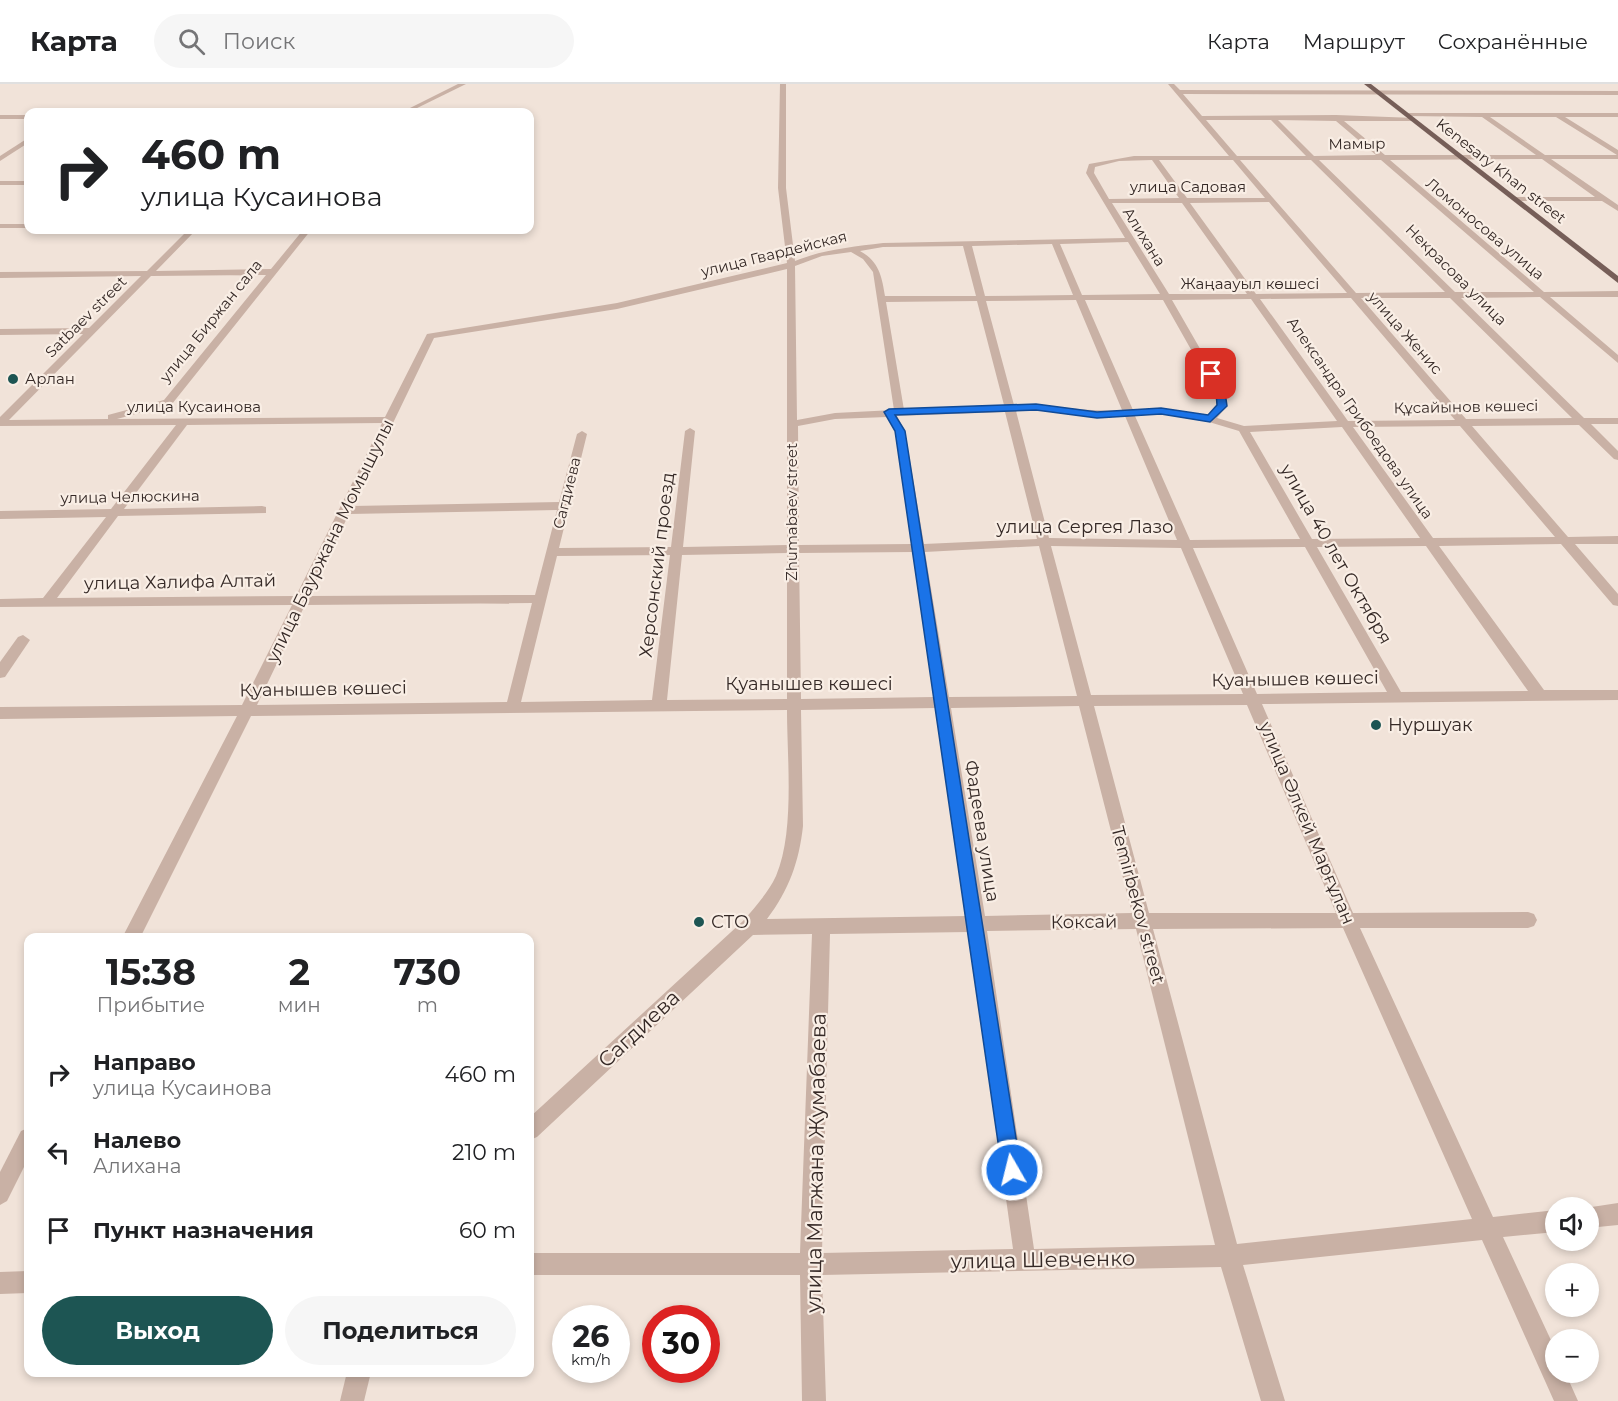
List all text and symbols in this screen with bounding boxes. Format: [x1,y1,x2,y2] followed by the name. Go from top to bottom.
[154,14,574,68] search box
[30,24,118,58] text: Карта
[175,25,208,58] icon: search
[223,28,295,55] text: Поиск
[1207,29,1270,54] text: Карта
[1303,29,1405,54] text: Маршрут
[1438,29,1588,54] text: Сохранённые
[1432,114,1570,227] street label: Kenesary Khan street
[141,128,281,180] text: 460 m
[42,132,120,210] icon: right
[1328,134,1386,153] street label: Мамыр
[1422,173,1548,284] street label: Ломоносова улица
[1129,177,1246,196] street label: улица Садовая
[141,180,382,213] text: улица Кусаинова
[1119,204,1170,270] street label: Алихана
[1402,220,1511,329] street label: Некрасова улица
[698,226,849,281] street label: улица Гвардейская
[155,255,266,387] street label: улица Биржан сала
[41,272,130,361] street label: Satbaev street
[1181,274,1319,293] street label: Жаңаауыл көшесі
[1364,287,1447,378] street label: улица Женис
[1283,313,1438,522] street label: Александра Грибоедова улица
[1185,348,1236,399] pin
[1194,357,1227,390] icon: arrive
[25,369,75,388] place label: Арлан
[6,372,20,386] marker: Арлан
[1393,396,1539,417] street label: Құсайынов көшесі
[126,397,261,416] street label: улица Кусаинова
[261,416,399,667] street label: улица Бауржана Момышулы
[782,443,801,581] street label: Zhumabaev street
[548,455,585,531] street label: Сагдиева
[1275,459,1397,648] street label: улица 40 лет Октября
[635,471,679,659] street label: Херсонский проезд
[59,486,200,507] street label: улица Челюскина
[995,516,1174,538] street label: улица Сергея Лазо
[83,569,276,595] street label: улица Халифа Алтай
[1211,667,1379,691] street label: Қуанышев көшесі
[725,673,893,695] street label: Қуанышев көшесі
[239,677,407,701] street label: Қуанышев көшесі
[1388,714,1473,736] place label: Нуршуак
[1254,717,1360,928] street label: улица Әлкей Марғұлан
[1369,718,1383,732] marker: Нуршуак
[960,758,1004,904] street label: Фадеева улица
[1106,824,1170,986] street label: Temirbekov street
[1050,910,1118,934] street label: Коксай
[711,911,749,933] place label: СТО
[692,915,706,929] marker: СТО
[106,950,196,994] text: 15:38
[289,950,310,994] text: 2
[393,950,461,994] text: 730
[593,985,685,1073] street label: Сагдиева
[97,993,205,1017] text: Прибытие
[278,993,321,1017] text: мин
[417,993,438,1017] text: m
[800,1013,831,1314] street label: улица Магжана Жумабаева
[93,1049,196,1076] text: Направо
[42,1058,75,1091] icon: right
[444,1061,516,1088] text: 460 m
[93,1076,272,1100] text: улица Кусаинова
[93,1127,181,1154] text: Налево
[42,1136,75,1169] icon: left
[980,1138,1044,1202] position arrow
[452,1139,516,1166] text: 210 m
[93,1154,181,1178] text: Алихана
[1545,1197,1599,1383] map controls
[1545,1197,1599,1251] button: sound
[42,1214,75,1247] icon: arrive
[93,1217,314,1244] text: Пункт назначения
[459,1217,516,1244] text: 60 m
[949,1245,1136,1274] street label: улица Шевченко
[1545,1263,1599,1317] button: +
[42,1296,273,1365] button: Выход
[285,1296,516,1365] button: Поделиться
[642,1305,720,1383] speed limit sign: 30
[573,1318,609,1355] text: 26
[1545,1329,1599,1383] button: −
[571,1350,611,1369] text: km/h

